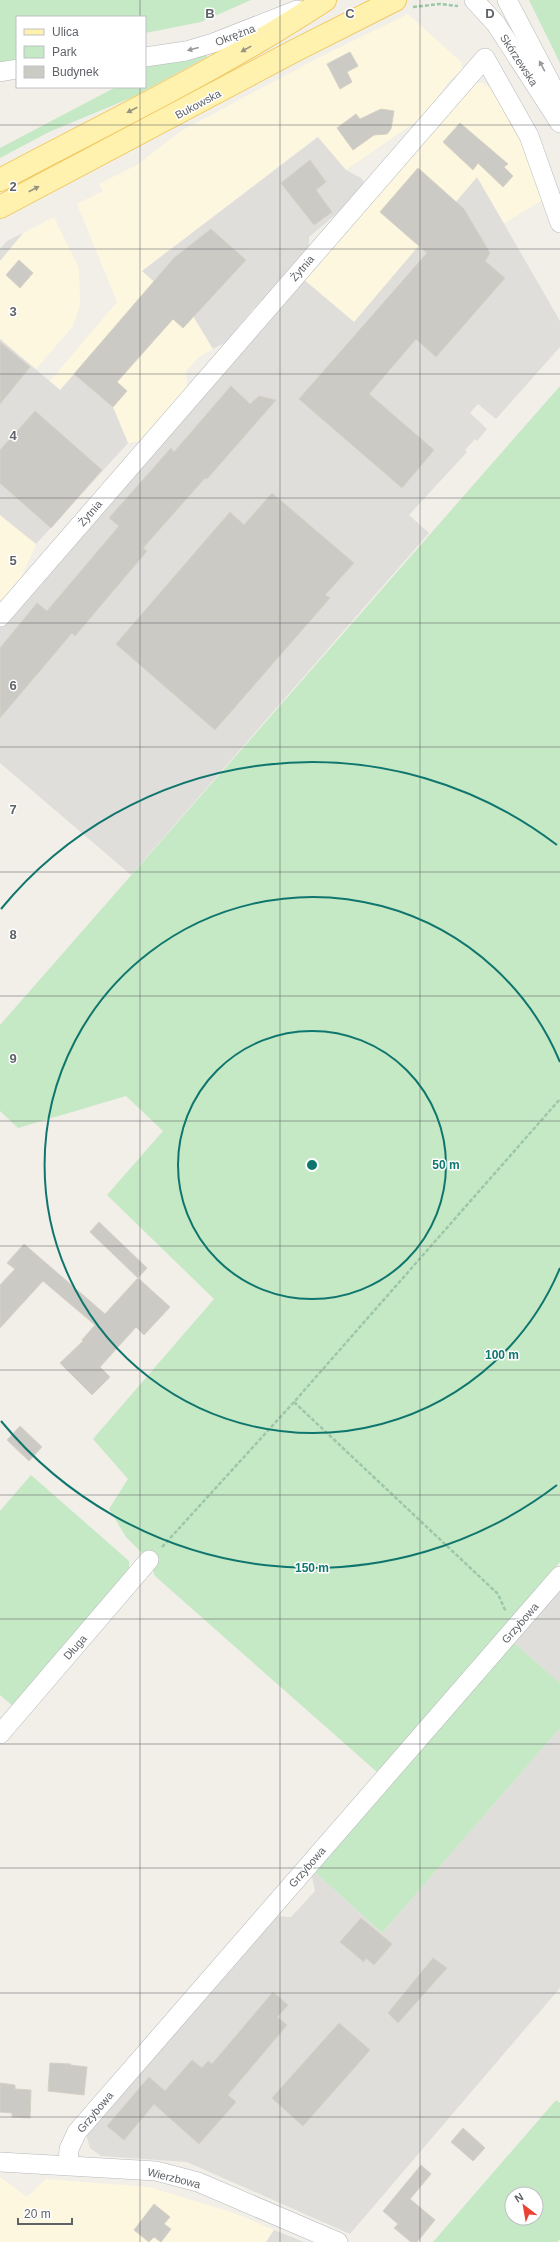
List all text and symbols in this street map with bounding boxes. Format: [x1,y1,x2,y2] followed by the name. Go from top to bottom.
[205,6,215,21] text: B
[345,6,355,21] text: C
[485,6,495,21] text: D
[16,16,146,88] legend
[213,22,257,48] street label: Okrężna
[52,25,79,39] text: Ulica
[498,32,541,89] street label: Skórzewska
[52,45,78,59] text: Park
[240,45,252,52] one-way arrow
[186,46,198,52] one-way arrow
[538,60,545,72] one-way arrow
[52,65,100,79] text: Budynek
[173,87,224,121] street label: Bukowska
[126,107,137,114] one-way arrow
[9,179,17,194] text: 2
[29,186,40,192] one-way arrow
[288,252,317,283] street label: Żytnia
[9,304,17,319] text: 3
[9,428,17,443] text: 4
[76,497,105,528] street label: Żytnia
[9,553,17,568] text: 5
[9,678,17,693] text: 6
[9,802,17,817] text: 7
[9,927,17,942] text: 8
[9,1051,17,1066] text: 9
[305,1158,319,1172] centre of rings
[432,1158,460,1172] text: 50 m
[485,1348,519,1362] text: 100 m
[295,1561,329,1575] text: 150 m
[499,1600,541,1646] street label: Grzybowa
[61,1632,90,1662] street label: Długa
[286,1844,328,1890] street label: Grzybowa
[74,2089,116,2135] street label: Grzybowa
[146,2166,203,2191] street label: Wierzbowa
[504,2186,544,2226] north arrow
[512,2190,525,2205] text: N
[18,2200,72,2226] scale bar
[24,2207,51,2221] text: 20 m

